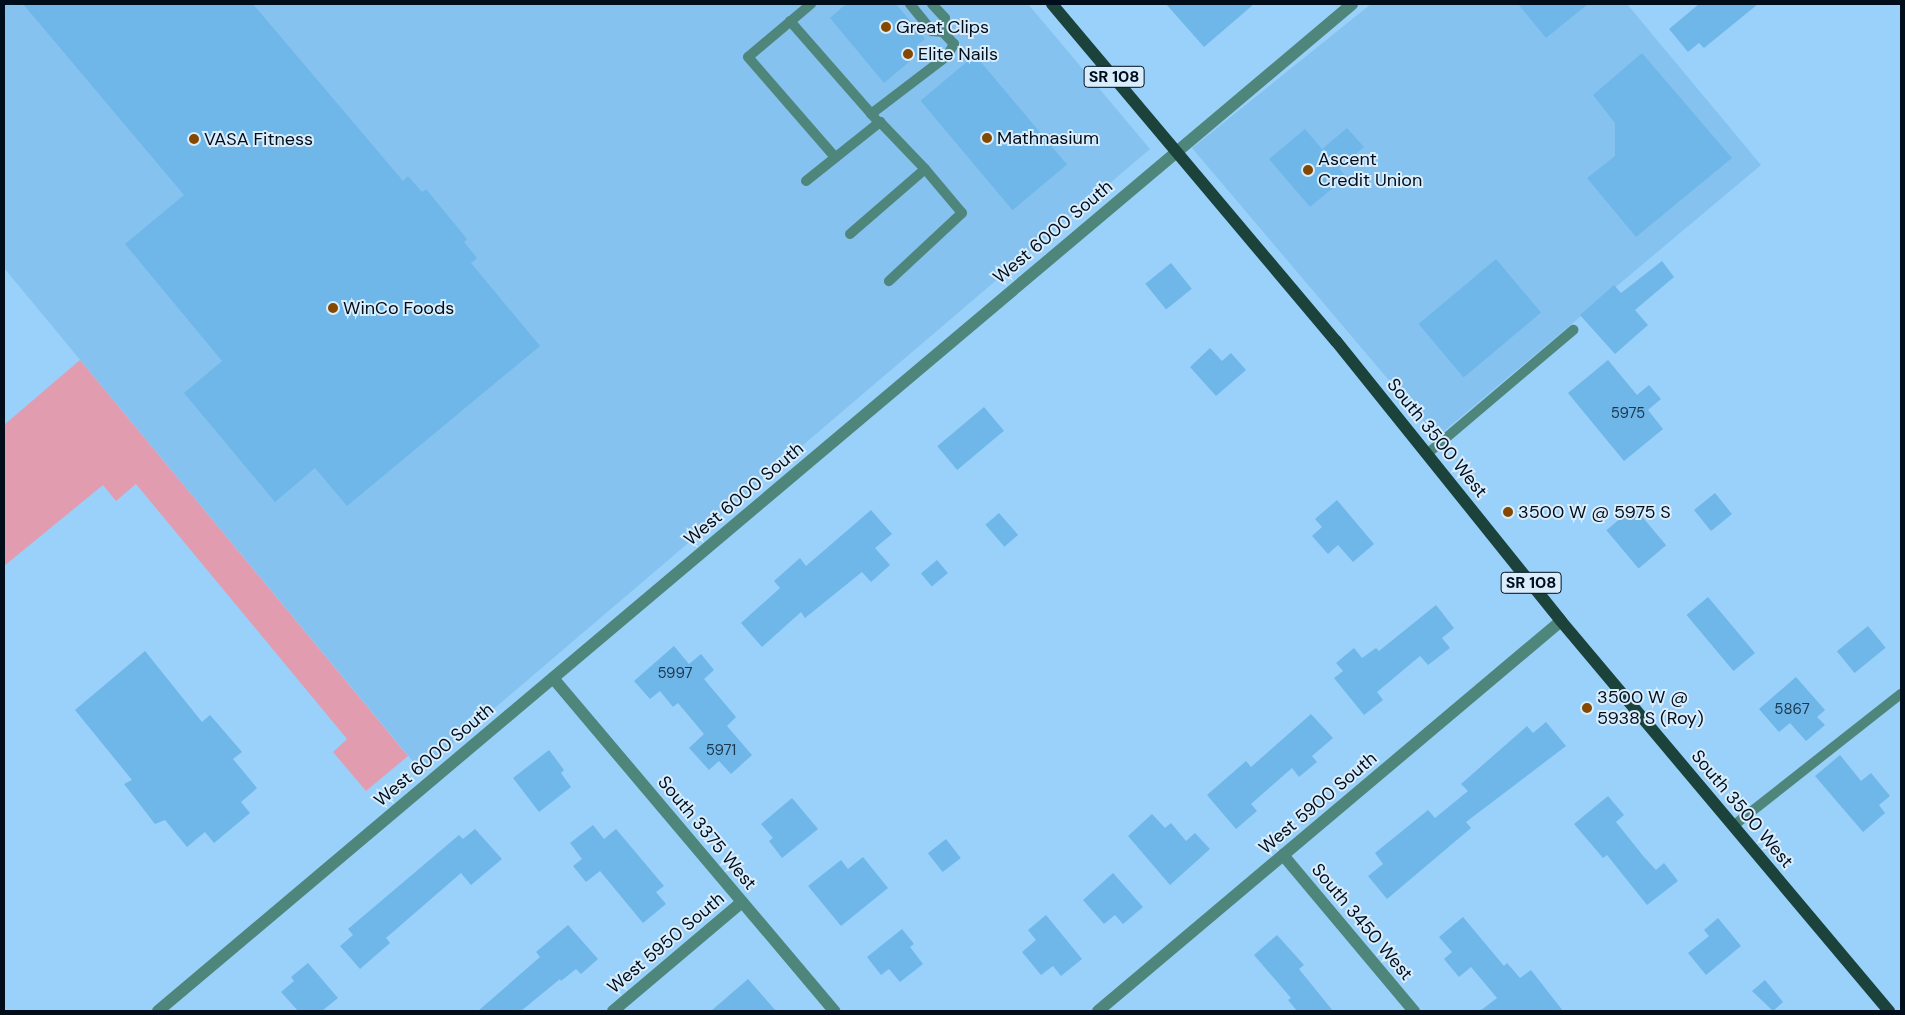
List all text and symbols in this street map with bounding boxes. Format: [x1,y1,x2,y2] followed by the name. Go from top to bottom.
[896,16,989,38] place label: Great Clips
[880,21,892,33] marker: Great Clips
[918,43,998,65] place label: Elite Nails
[902,48,914,60] marker: Elite Nails
[1083,64,1145,90] road number: SR 108
[997,127,1099,149] place label: Mathnasium
[204,128,313,150] place label: VASA Fitness
[981,132,993,144] marker: Mathnasium
[188,133,200,145] marker: VASA Fitness
[1318,149,1422,192] place label: Ascent Credit Union
[1302,164,1314,176] marker: Ascent Credit Union
[989,176,1117,288] street label: West 6000 South
[343,297,454,319] place label: WinCo Foods
[327,302,339,314] marker: WinCo Foods
[1382,374,1492,502] street label: South 3500 West
[1611,405,1645,423] house number: 5975
[680,438,808,550] street label: West 6000 South
[1518,501,1671,523] place label: 3500 W @ 5975 S
[1502,506,1514,518] marker: 3500 W @ 5975 S
[1500,570,1562,596] road number: SR 108
[657,665,693,683] house number: 5997
[1597,687,1704,730] place label: 3500 W @ 5938 S (Roy)
[370,699,498,811] street label: West 6000 South
[1774,701,1810,719] house number: 5867
[1581,702,1593,714] marker: 3500 W @ 5938 S (Roy)
[706,742,736,760] house number: 5971
[1686,746,1798,872] street label: South 3500 West
[1255,747,1381,859] street label: West 5900 South
[653,772,761,894] street label: South 3375 West
[1307,859,1417,985] street label: South 3450 West
[603,888,729,998] street label: West 5950 South

